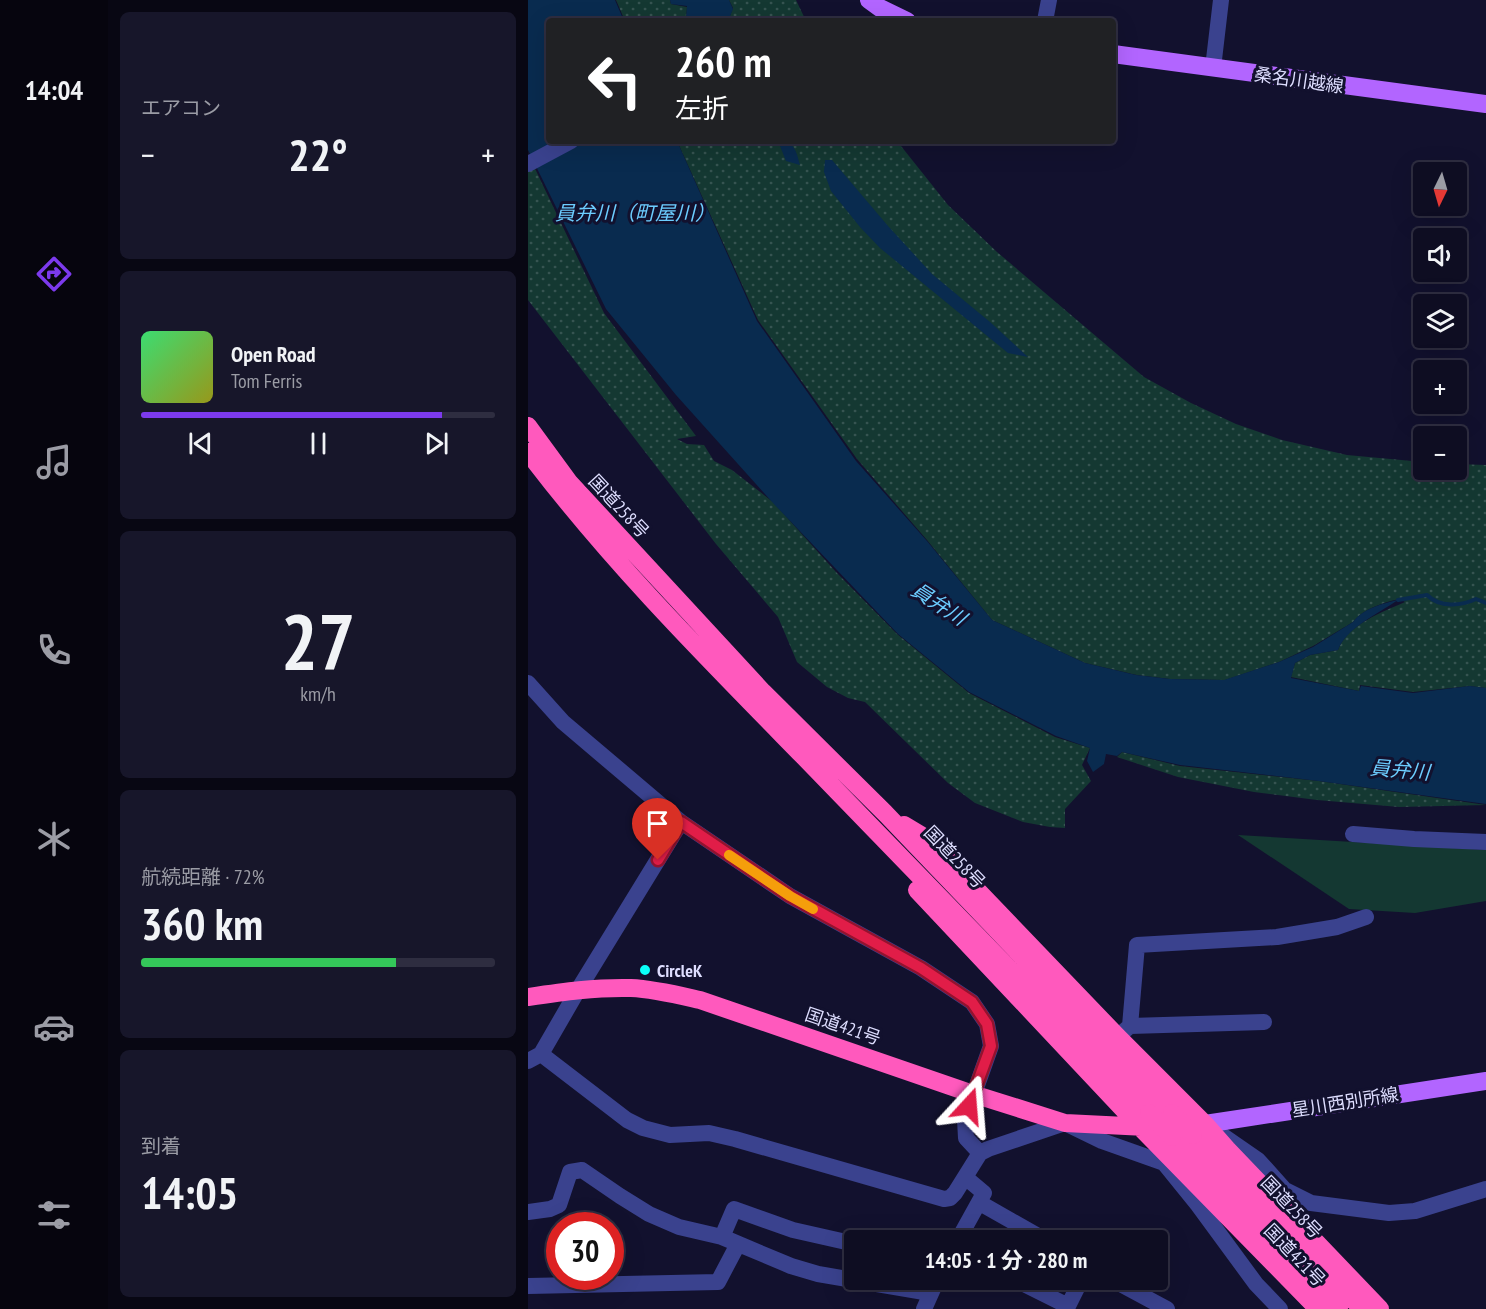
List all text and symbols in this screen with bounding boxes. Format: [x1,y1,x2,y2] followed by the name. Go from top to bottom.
[675,34,772,89] text: 260 m
[576,42,654,120] icon: left
[1253,62,1345,98] street label: 桑名川越線
[25,73,83,107] text: 14:04
[675,91,729,125] text: 左折
[141,95,221,121] text: エアコン
[288,125,348,183] text: 22°
[141,133,155,176] text: −
[481,133,495,176] text: +
[1413,162,1467,216] north arrow
[1413,162,1467,480] map controls
[555,200,715,226] water label: 員弁川（町屋川）
[1413,228,1467,282] button: sound
[33,253,75,295] icon: directions
[1413,294,1467,348] button: layers
[231,340,316,368] text: Open Road
[1413,360,1467,414] button: +
[231,368,302,394] text: Tom Ferris
[1413,426,1467,480] button: −
[184,427,217,460] icon: previous
[302,427,335,460] icon: pause
[420,427,453,460] icon: next
[33,441,75,483] icon: music
[584,470,654,542] street label: 国道258号
[907,577,973,632] water label: 員弁川
[281,591,355,692] text: 27
[33,629,75,671] icon: phone
[300,681,336,707] text: km/h
[1369,754,1433,786] water label: 員弁川
[632,798,683,860] pin
[641,807,674,840] icon: arrive
[33,818,75,860] icon: climate
[920,821,990,893] street label: 国道258号
[141,864,264,890] text: 航続距離 · 72%
[141,894,263,952] text: 360 km
[657,959,703,982] place label: CircleK
[638,963,652,977] marker: CircleK
[802,1002,884,1050] street label: 国道421号
[33,1006,75,1048] icon: car
[937,1074,1001,1138] position arrow
[1290,1082,1400,1122] street label: 星川西別所線
[141,1133,181,1159] text: 到着
[141,1163,238,1221] text: 14:05
[1257,1171,1327,1243] street label: 国道258号
[33,1194,75,1236] icon: filters
[546,1212,624,1290] speed limit sign: 30
[1260,1219,1330,1291] street label: 国道421号
[925,1246,1087,1274] text: 14:05 · 1 分 · 280 m

